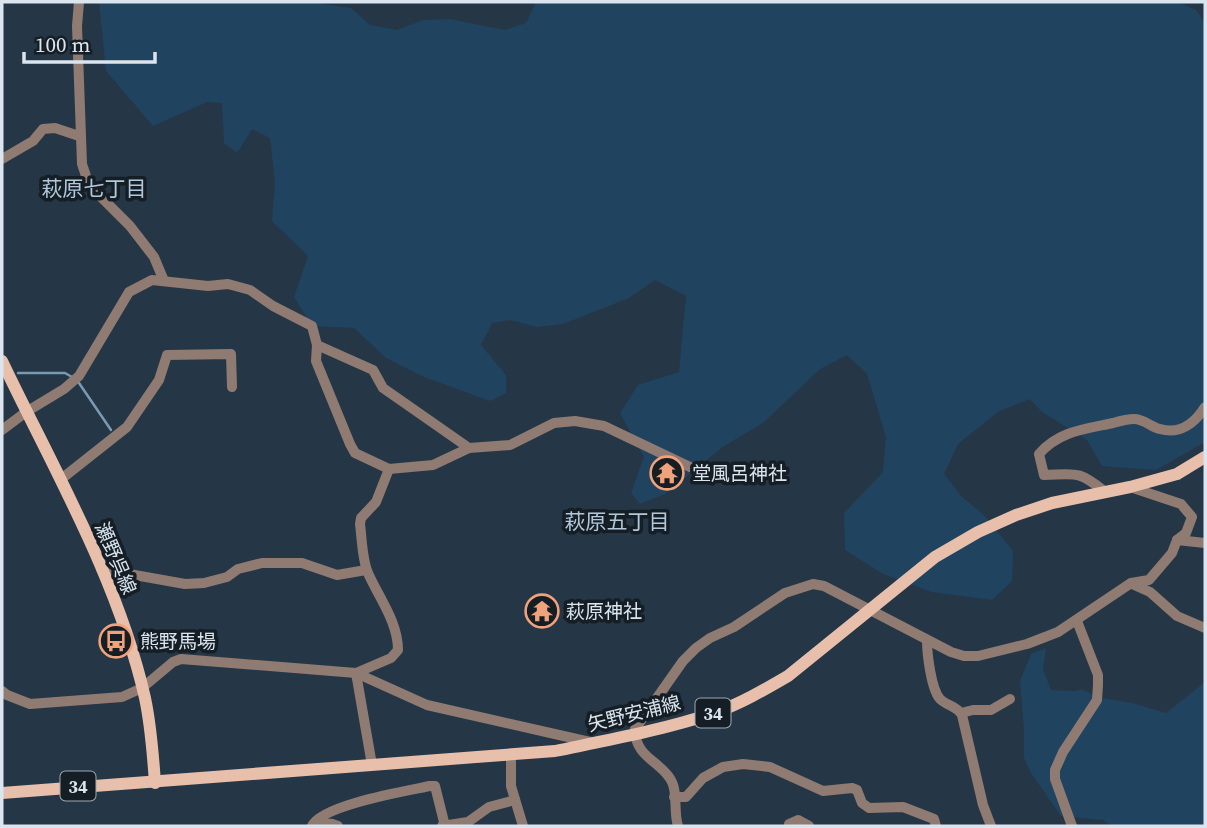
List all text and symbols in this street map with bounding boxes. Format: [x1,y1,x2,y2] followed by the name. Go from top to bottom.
[24,21,156,65] scale bar
[35,30,90,59] text: 100 m
[42,174,147,203] district label: 萩原七丁目
[648,454,686,492] temple icon: 堂風呂神社
[692,460,787,486] place label: 堂風呂神社
[565,507,670,536] district label: 萩原五丁目
[89,518,143,598] street label: 瀬野呉線
[523,592,561,630] temple icon: 萩原神社
[566,598,642,624] place label: 萩原神社
[97,622,135,660] bus stop icon: 熊野馬場
[140,628,216,654] place label: 熊野馬場
[585,689,683,737] street label: 矢野安浦線
[696,698,730,728] road number: 34
[60,772,96,800] road number: 34

